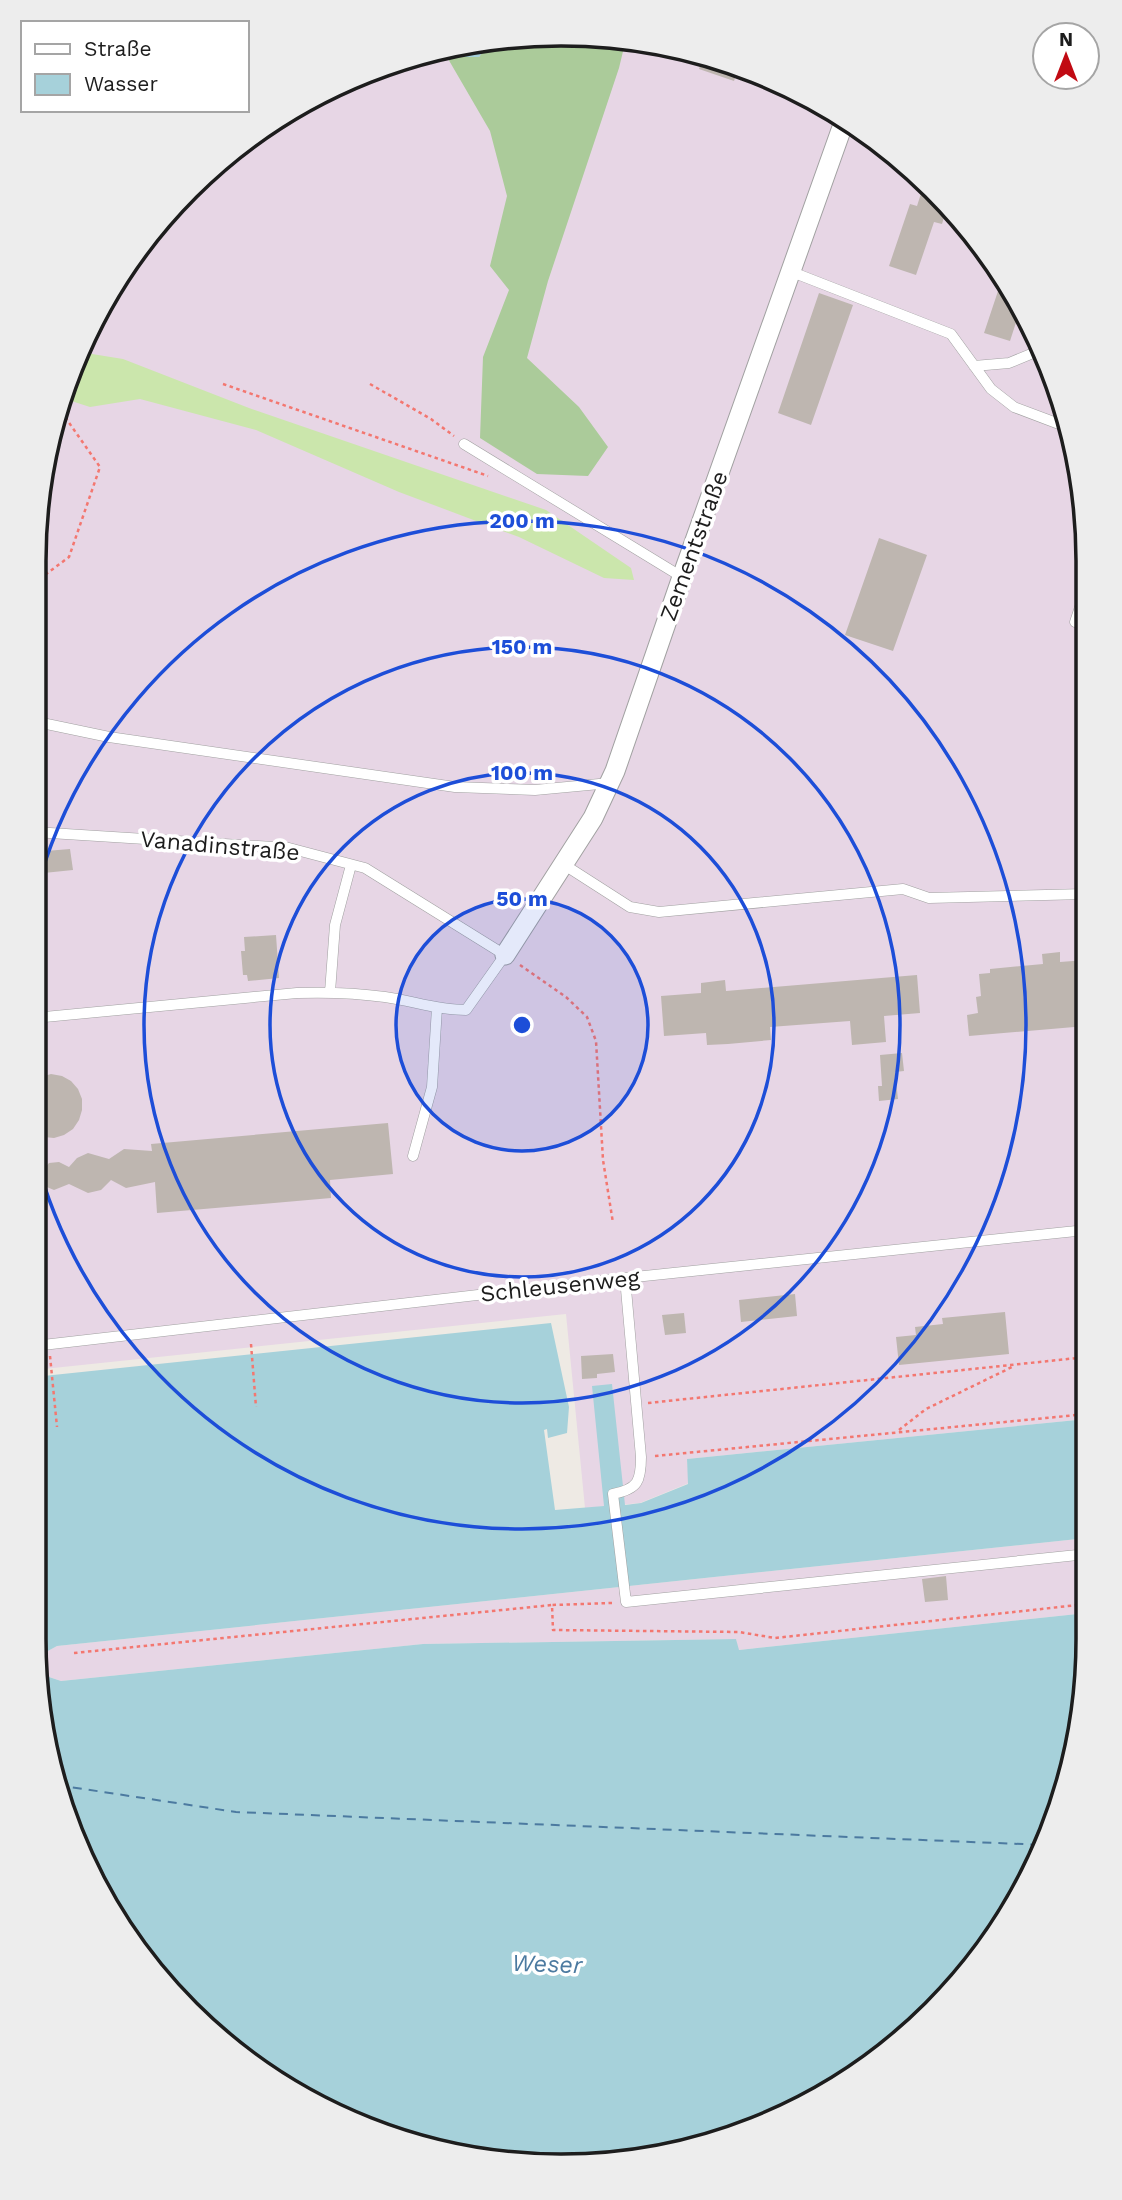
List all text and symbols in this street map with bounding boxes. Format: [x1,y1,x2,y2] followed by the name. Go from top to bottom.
[21,21,248,112] legend
[1031,21,1101,91] north arrow
[1059,28,1073,51] text: N
[84,36,152,61] text: Straße
[84,71,158,96] text: Wasser
[654,467,734,625] street label: Zementstraße
[489,508,555,533] text: 200 m
[492,634,552,659] text: 150 m
[491,760,553,785] text: 100 m
[139,826,301,866] street label: Vanadinstraße
[496,886,548,911] text: 50 m
[510,1013,534,1037] centre of rings
[479,1264,642,1308] street label: Schleusenweg
[511,1949,584,1979] water label: Weser

